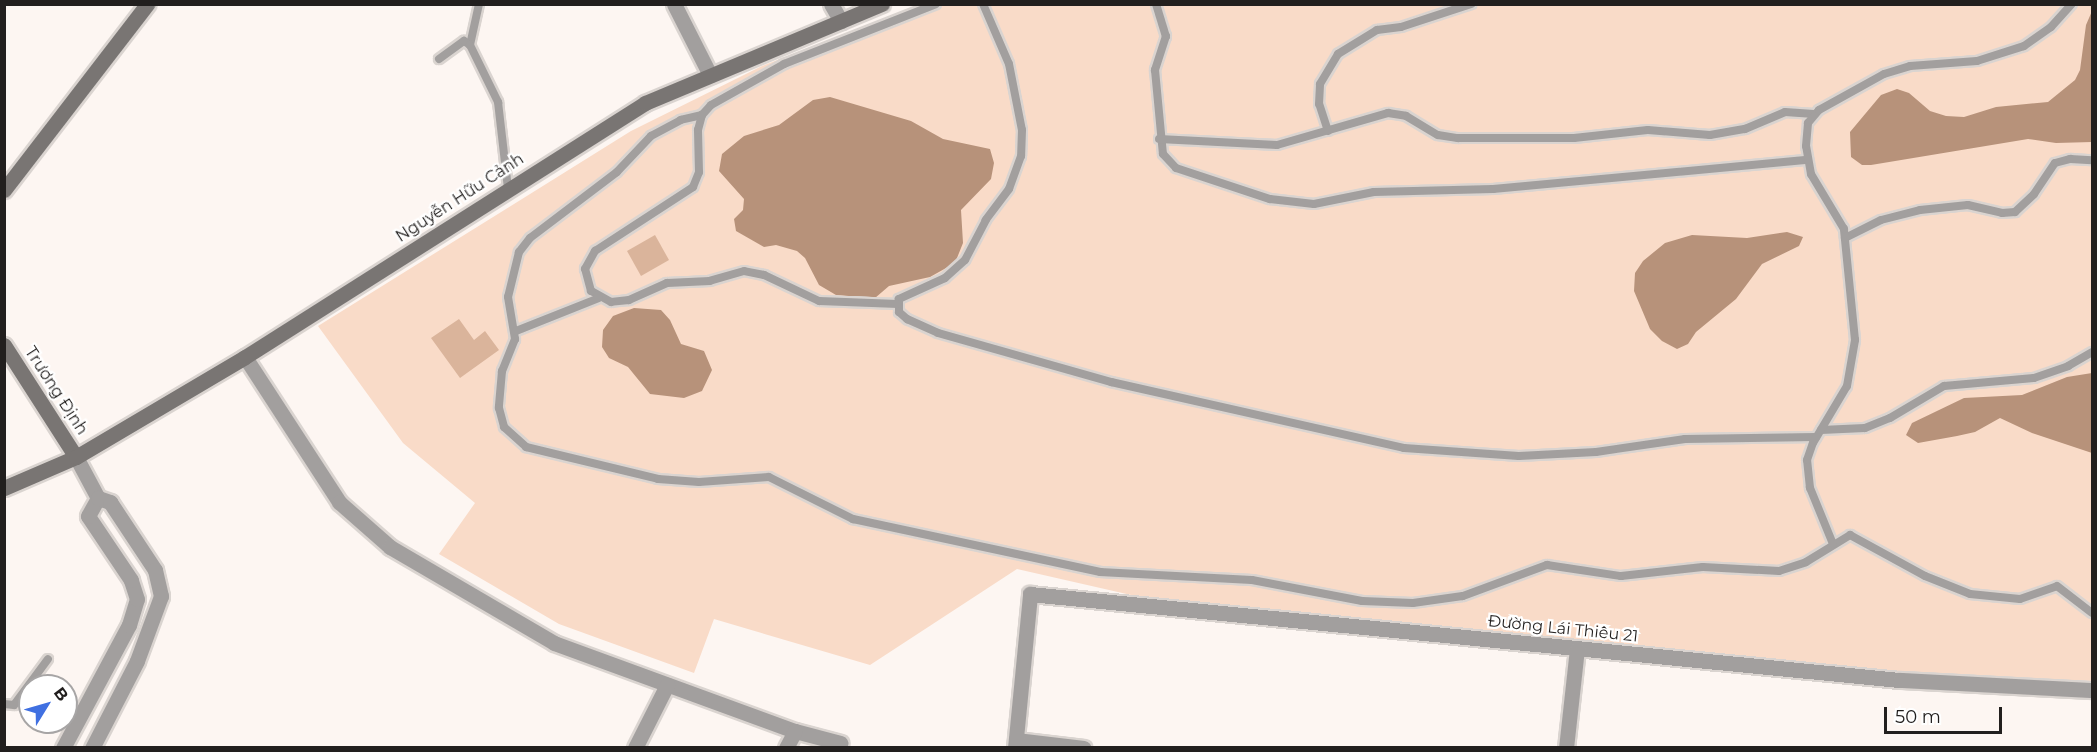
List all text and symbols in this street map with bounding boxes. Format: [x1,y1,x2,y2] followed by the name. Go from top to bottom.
[392,149,528,247] street label: Nguyễn Hữu Cảnh
[20,343,92,439] street label: Trương Định
[1487,612,1639,646] street label: Đường Lái Thiêu 21
[18,674,78,734] north arrow
[50,683,72,705] text: B
[1887,695,2006,733] scale bar
[1895,706,1941,728] text: 50 m

